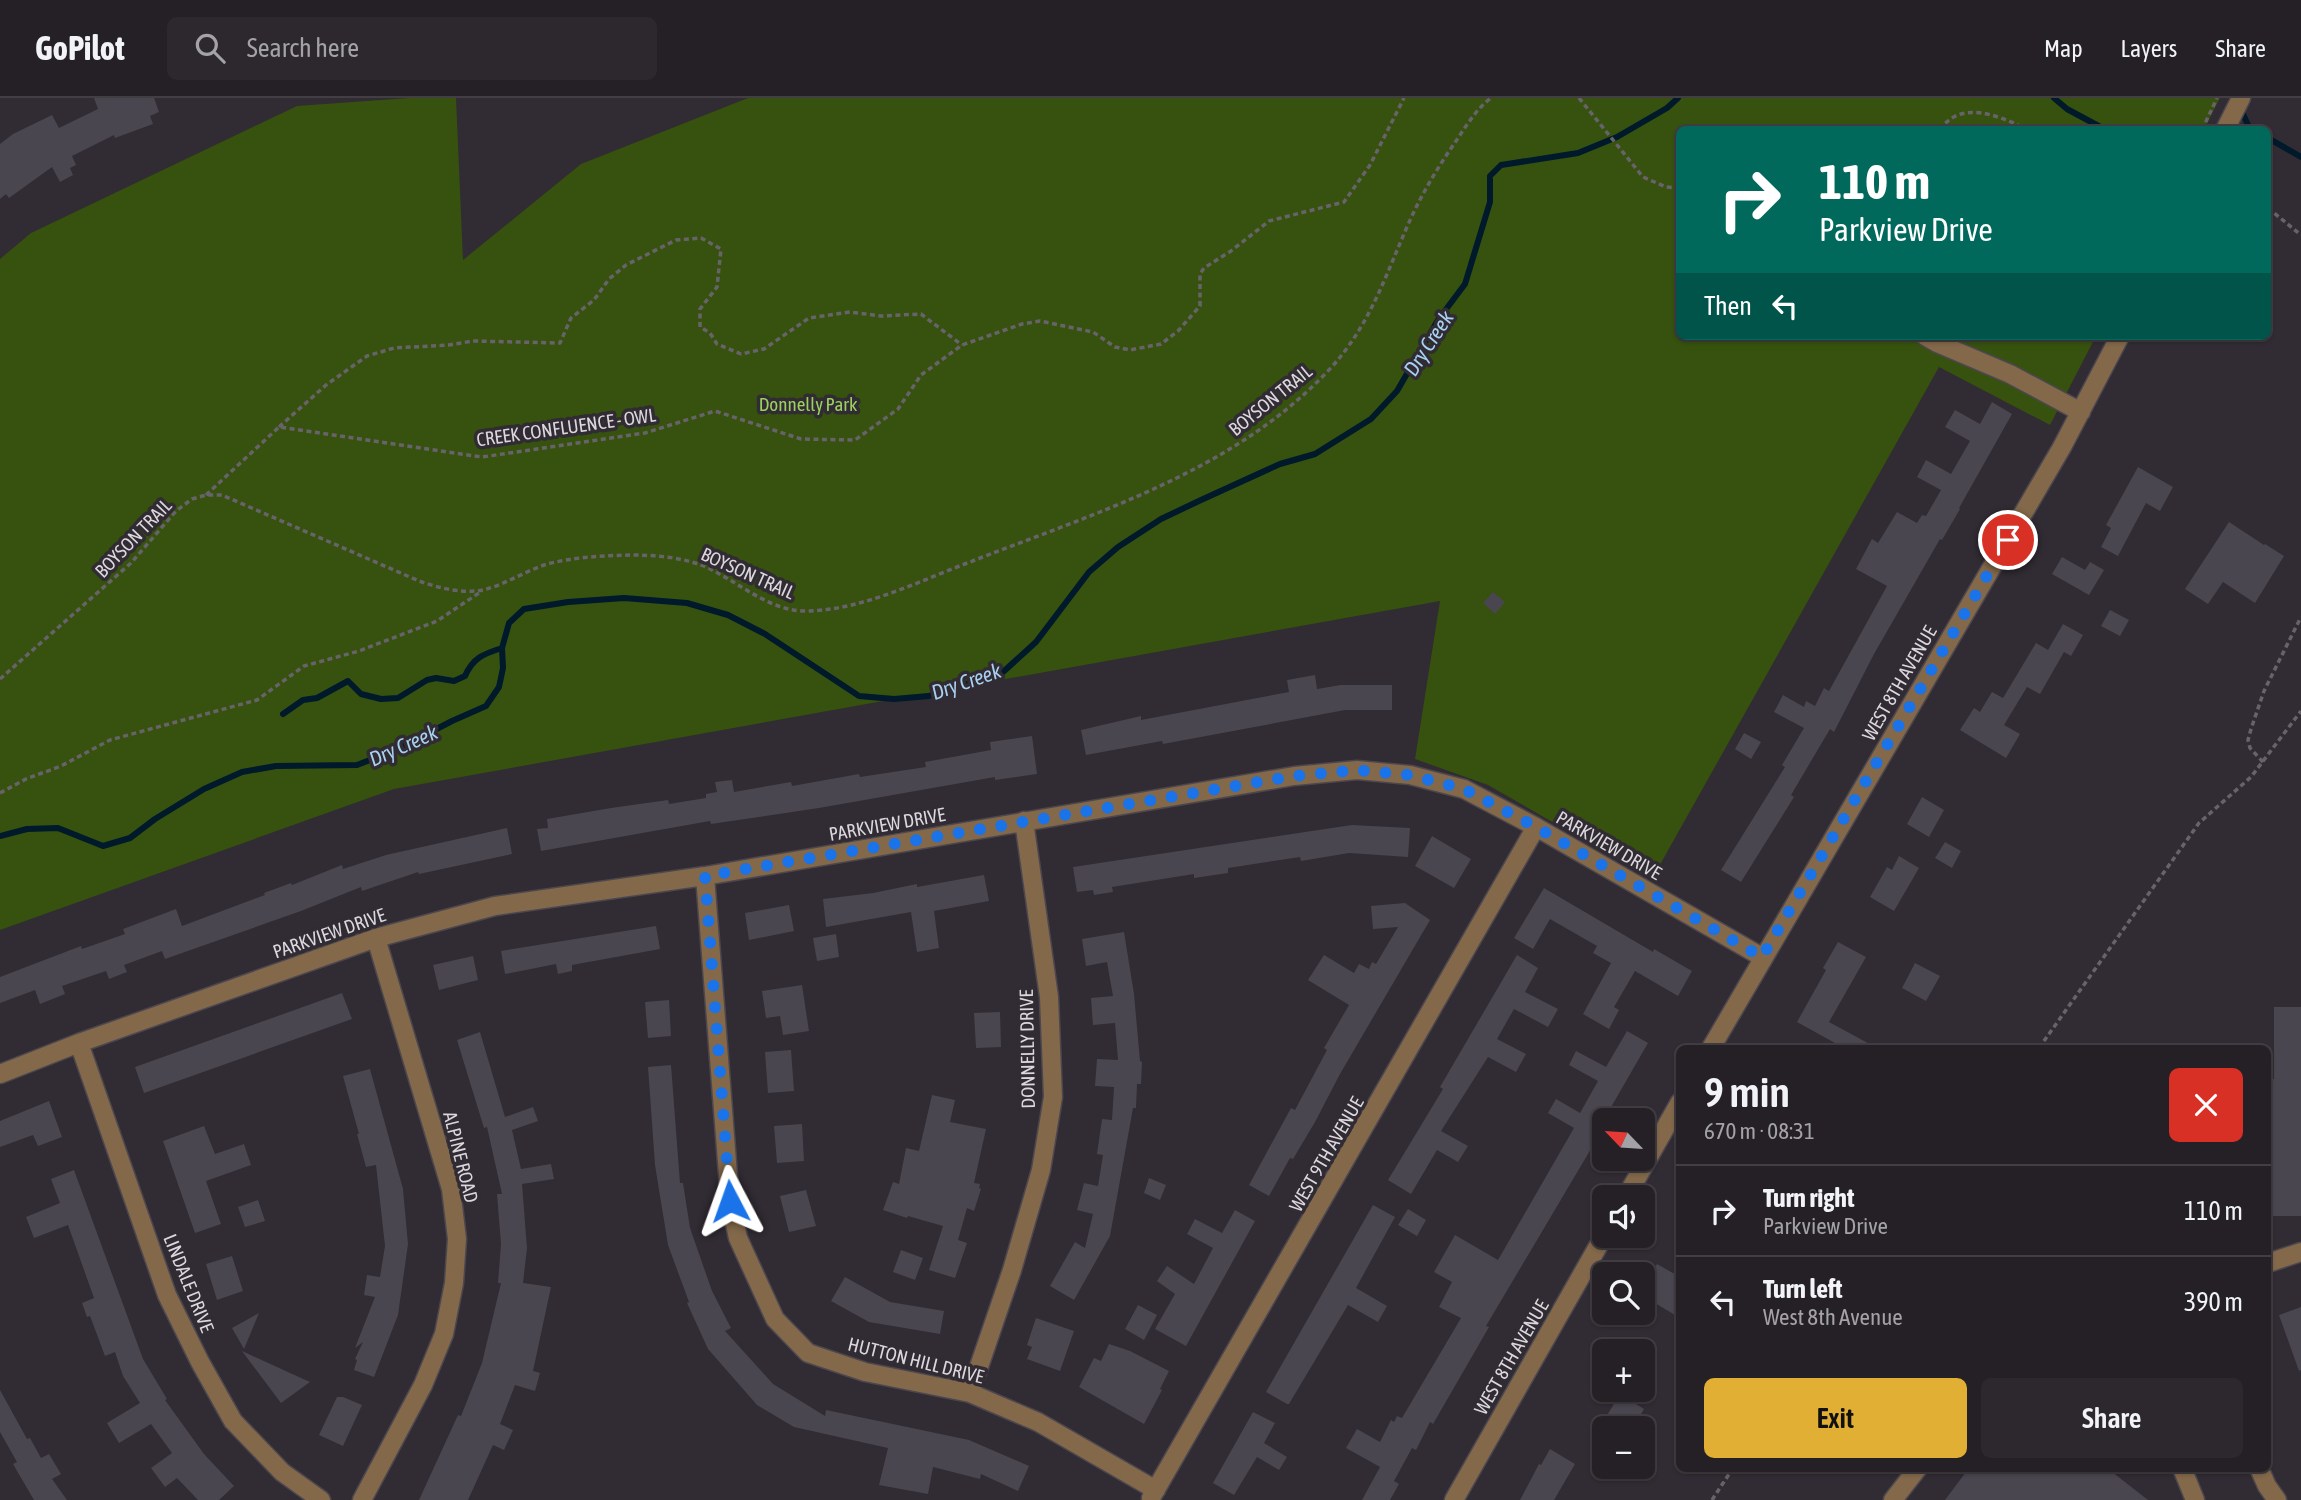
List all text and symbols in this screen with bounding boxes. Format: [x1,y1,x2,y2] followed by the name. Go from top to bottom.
[167,17,657,80] search box
[35,29,125,67] text: GoPilot
[191,29,229,67] icon: search
[247,33,359,63] text: Search here
[2044,35,2083,62] text: Map
[2121,35,2177,62] text: Layers
[2215,35,2266,62] text: Share
[1819,153,1930,209] text: 110 m
[1704,154,1795,245] icon: right
[1819,211,1993,248] text: Parkview Drive
[1766,287,1804,325] icon: left
[1704,291,1752,321] text: Then
[1398,305,1458,380] water label: Dry Creek
[1224,360,1316,440] street label: BOYSON TRAIL
[759,393,858,415] park label: Donnelly Park
[475,403,658,450] street label: CREEK CONFLUENCE - OWL
[90,494,176,582] street label: BOYSON TRAIL
[1978,510,2038,570] pin
[1989,521,2027,559] icon: arrive
[698,543,799,604] street label: BOYSON TRAIL
[1857,622,1941,744] street label: WEST 8TH AVENUE
[928,658,1005,704] water label: Dry Creek
[365,719,442,771] water label: Dry Creek
[827,803,947,845] street label: PARKVIEW DRIVE
[1553,806,1665,884] street label: PARKVIEW DRIVE
[270,903,388,963] street label: PARKVIEW DRIVE
[1015,989,1039,1109] street label: DONNELLY DRIVE
[1704,1068,1790,1116] text: 9 min
[2169,1068,2243,1142] button: close
[1284,1093,1368,1215] street label: WEST 9TH AVENUE
[1592,1108,1656,1171] north arrow
[1592,1108,1655,1479] map controls
[439,1109,483,1205] street label: ALPINE ROAD
[1704,1118,1815,1144] text: 670 m · 08:31
[693,1164,767,1238] position arrow
[1763,1183,1854,1213] text: Turn right
[1592,1185,1655,1248] button: sound
[1704,1192,1742,1230] icon: right
[2184,1196,2243,1226] text: 110 m
[1763,1213,1888,1239] text: Parkview Drive
[159,1231,219,1335] street label: LINDALE DRIVE
[1592,1262,1655,1325] button: search
[1763,1274,1843,1304] text: Turn left
[1704,1283,1742,1321] icon: left
[2184,1287,2243,1317] text: 390 m
[1469,1296,1553,1418] street label: WEST 8TH AVENUE
[1763,1304,1903,1330] text: West 8th Avenue
[846,1333,986,1387] street label: HUTTON HILL DRIVE
[1592,1339,1655,1402] button: +
[1704,1378,1967,1458] button: Exit
[1981,1378,2243,1458] button: Share
[1592,1416,1655,1479] button: −

